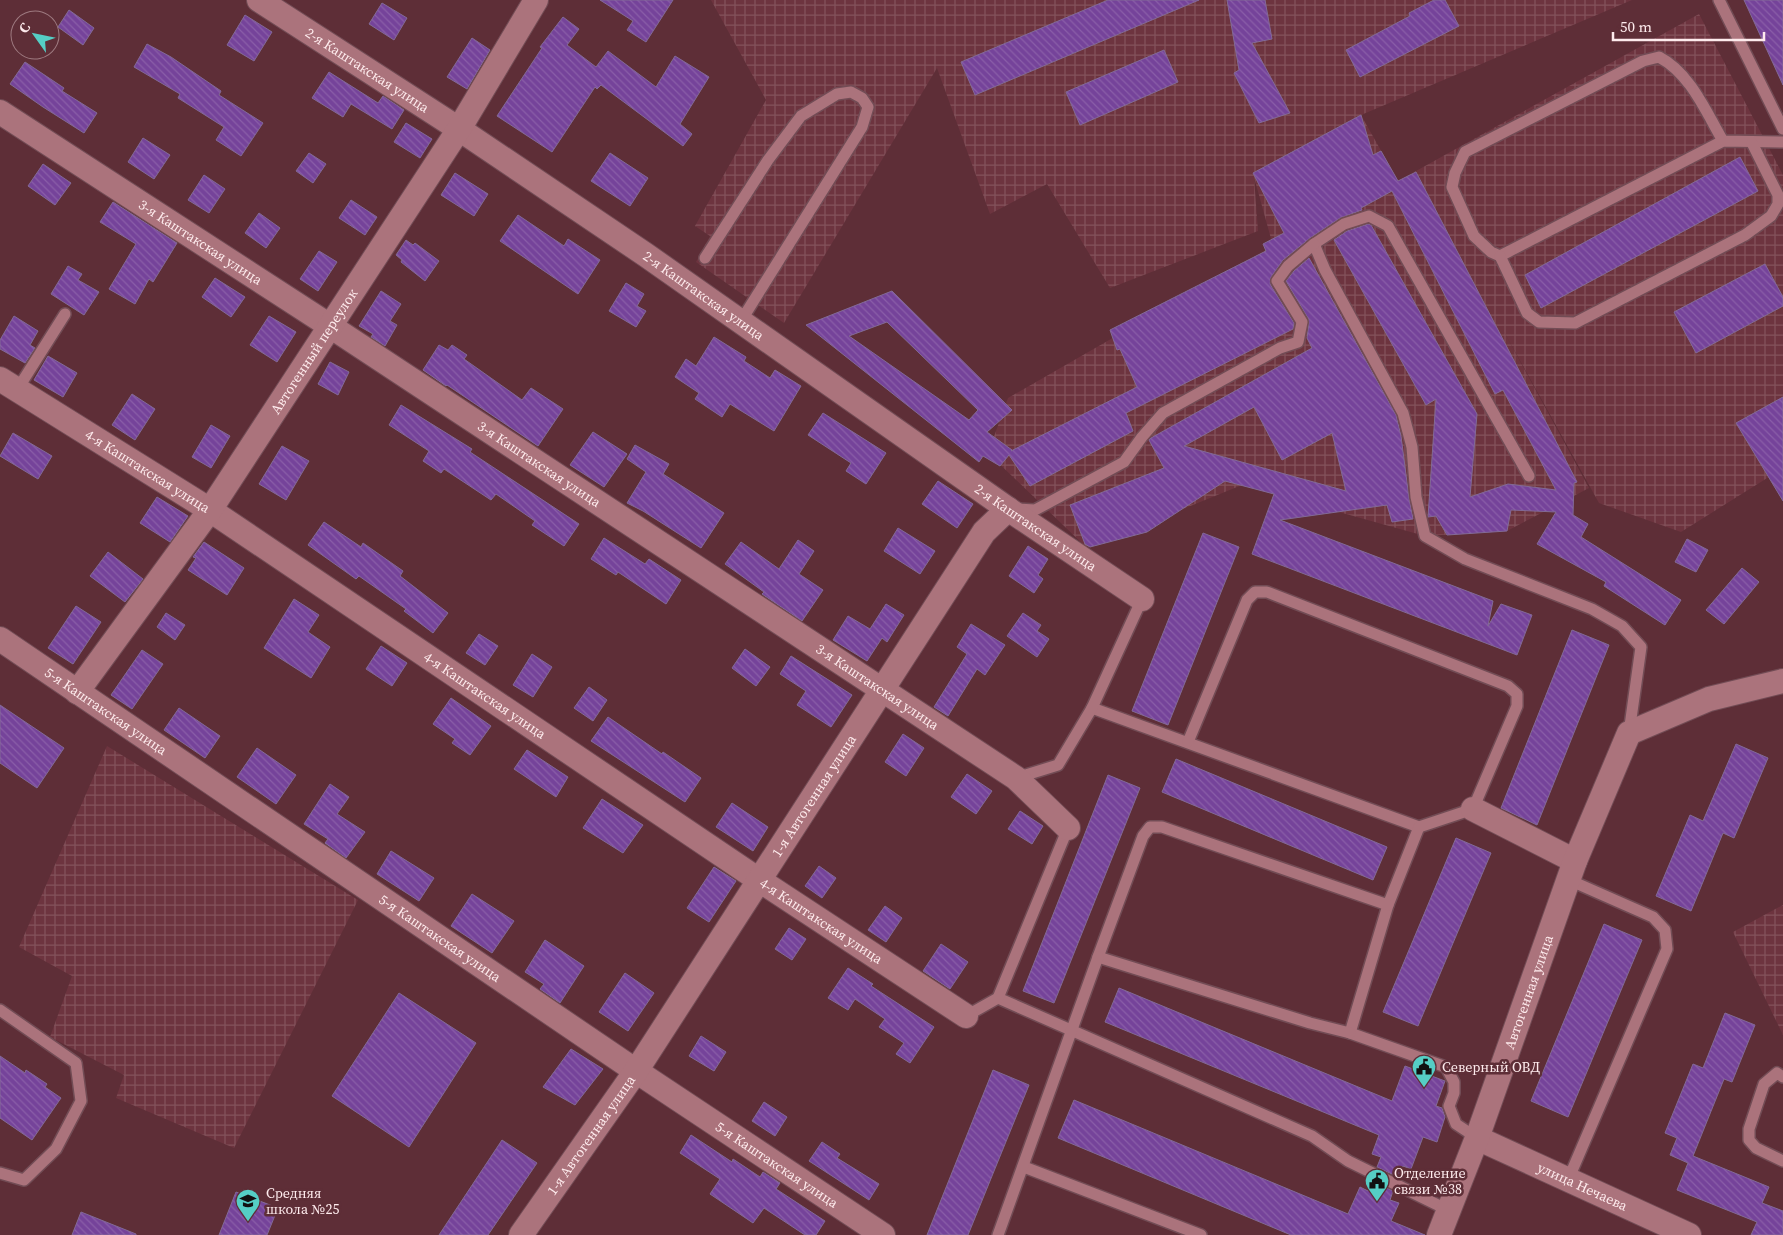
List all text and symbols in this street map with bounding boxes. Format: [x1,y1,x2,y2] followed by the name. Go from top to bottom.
[10,10,60,60] north arrow
[1613,10,1764,42] scale bar
[1620,16,1652,37] text: 50 m
[13,19,35,37] text: С
[302,23,434,118] street label: 2-я Каштакская улица
[135,195,267,290] street label: 3-я Каштакская улица
[639,246,769,345] street label: 2-я Каштакская улица
[265,284,362,418] street label: Автогенный переулок
[474,416,606,512] street label: 3-я Каштакская улица
[81,425,215,518] street label: 4-я Каштакская улица
[971,479,1102,576] street label: 2-я Каштакская улица
[812,639,944,735] street label: 3-я Каштакская улица
[420,647,551,744] street label: 4-я Каштакская улица
[41,662,172,760] street label: 5-я Каштакская улица
[767,730,861,861] street label: 1-я Автогенная улица
[756,873,888,969] street label: 4-я Каштакская улица
[375,889,506,987] street label: 5-я Каштакская улица
[1499,931,1558,1052] street label: Автогенная улица
[1411,1054,1437,1088] public building icon: Северный ОВД
[1442,1057,1540,1077] place label: Северный ОВД
[542,1070,641,1199] street label: 1-я Автогенная улица
[711,1116,843,1213] street label: 5-я Каштакская улица
[1534,1157,1631,1216] street label: улица Нечаева
[1394,1163,1466,1199] place label: Отделение связи №38
[1364,1168,1390,1202] public building icon: Отделение связи №38
[266,1183,339,1219] place label: Средняя школа №25
[235,1188,261,1222] school or university icon: Средняя школа №25

